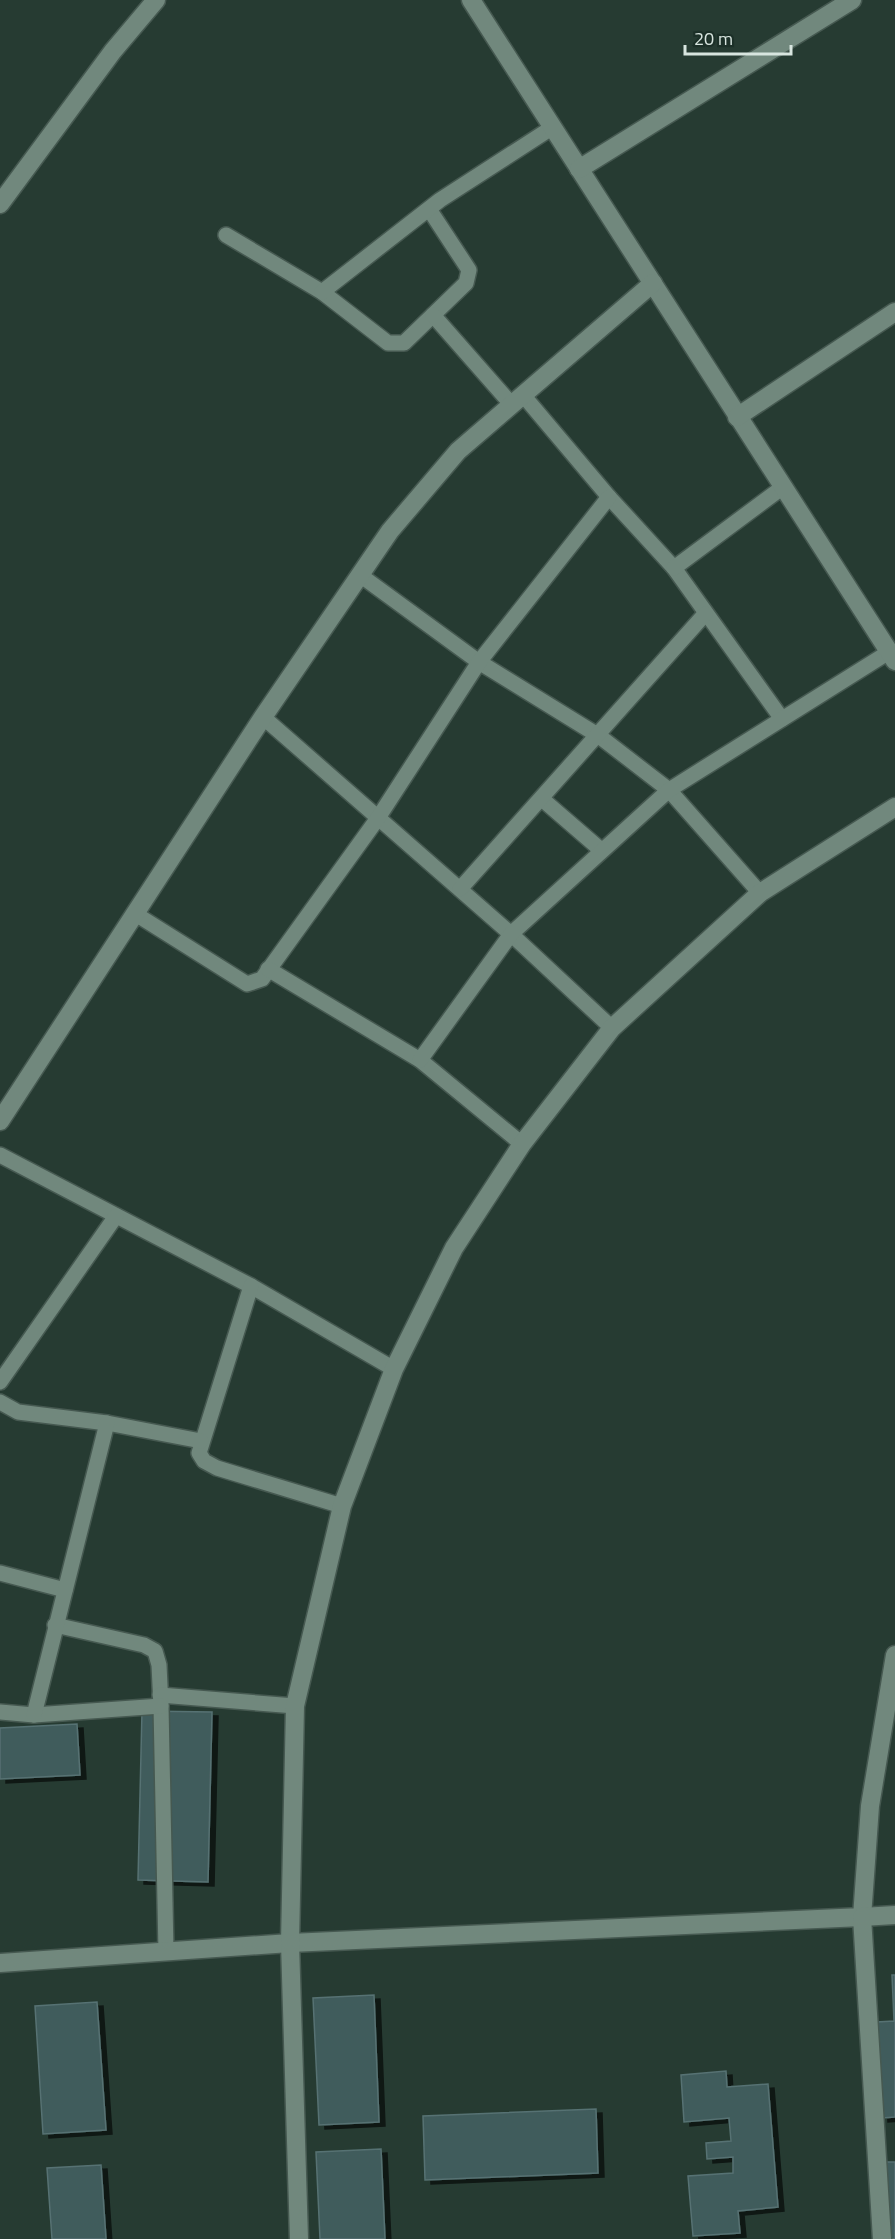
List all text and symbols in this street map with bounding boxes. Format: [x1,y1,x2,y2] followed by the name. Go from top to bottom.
[685,18,792,56] scale bar
[694,25,733,52] text: 20 m

